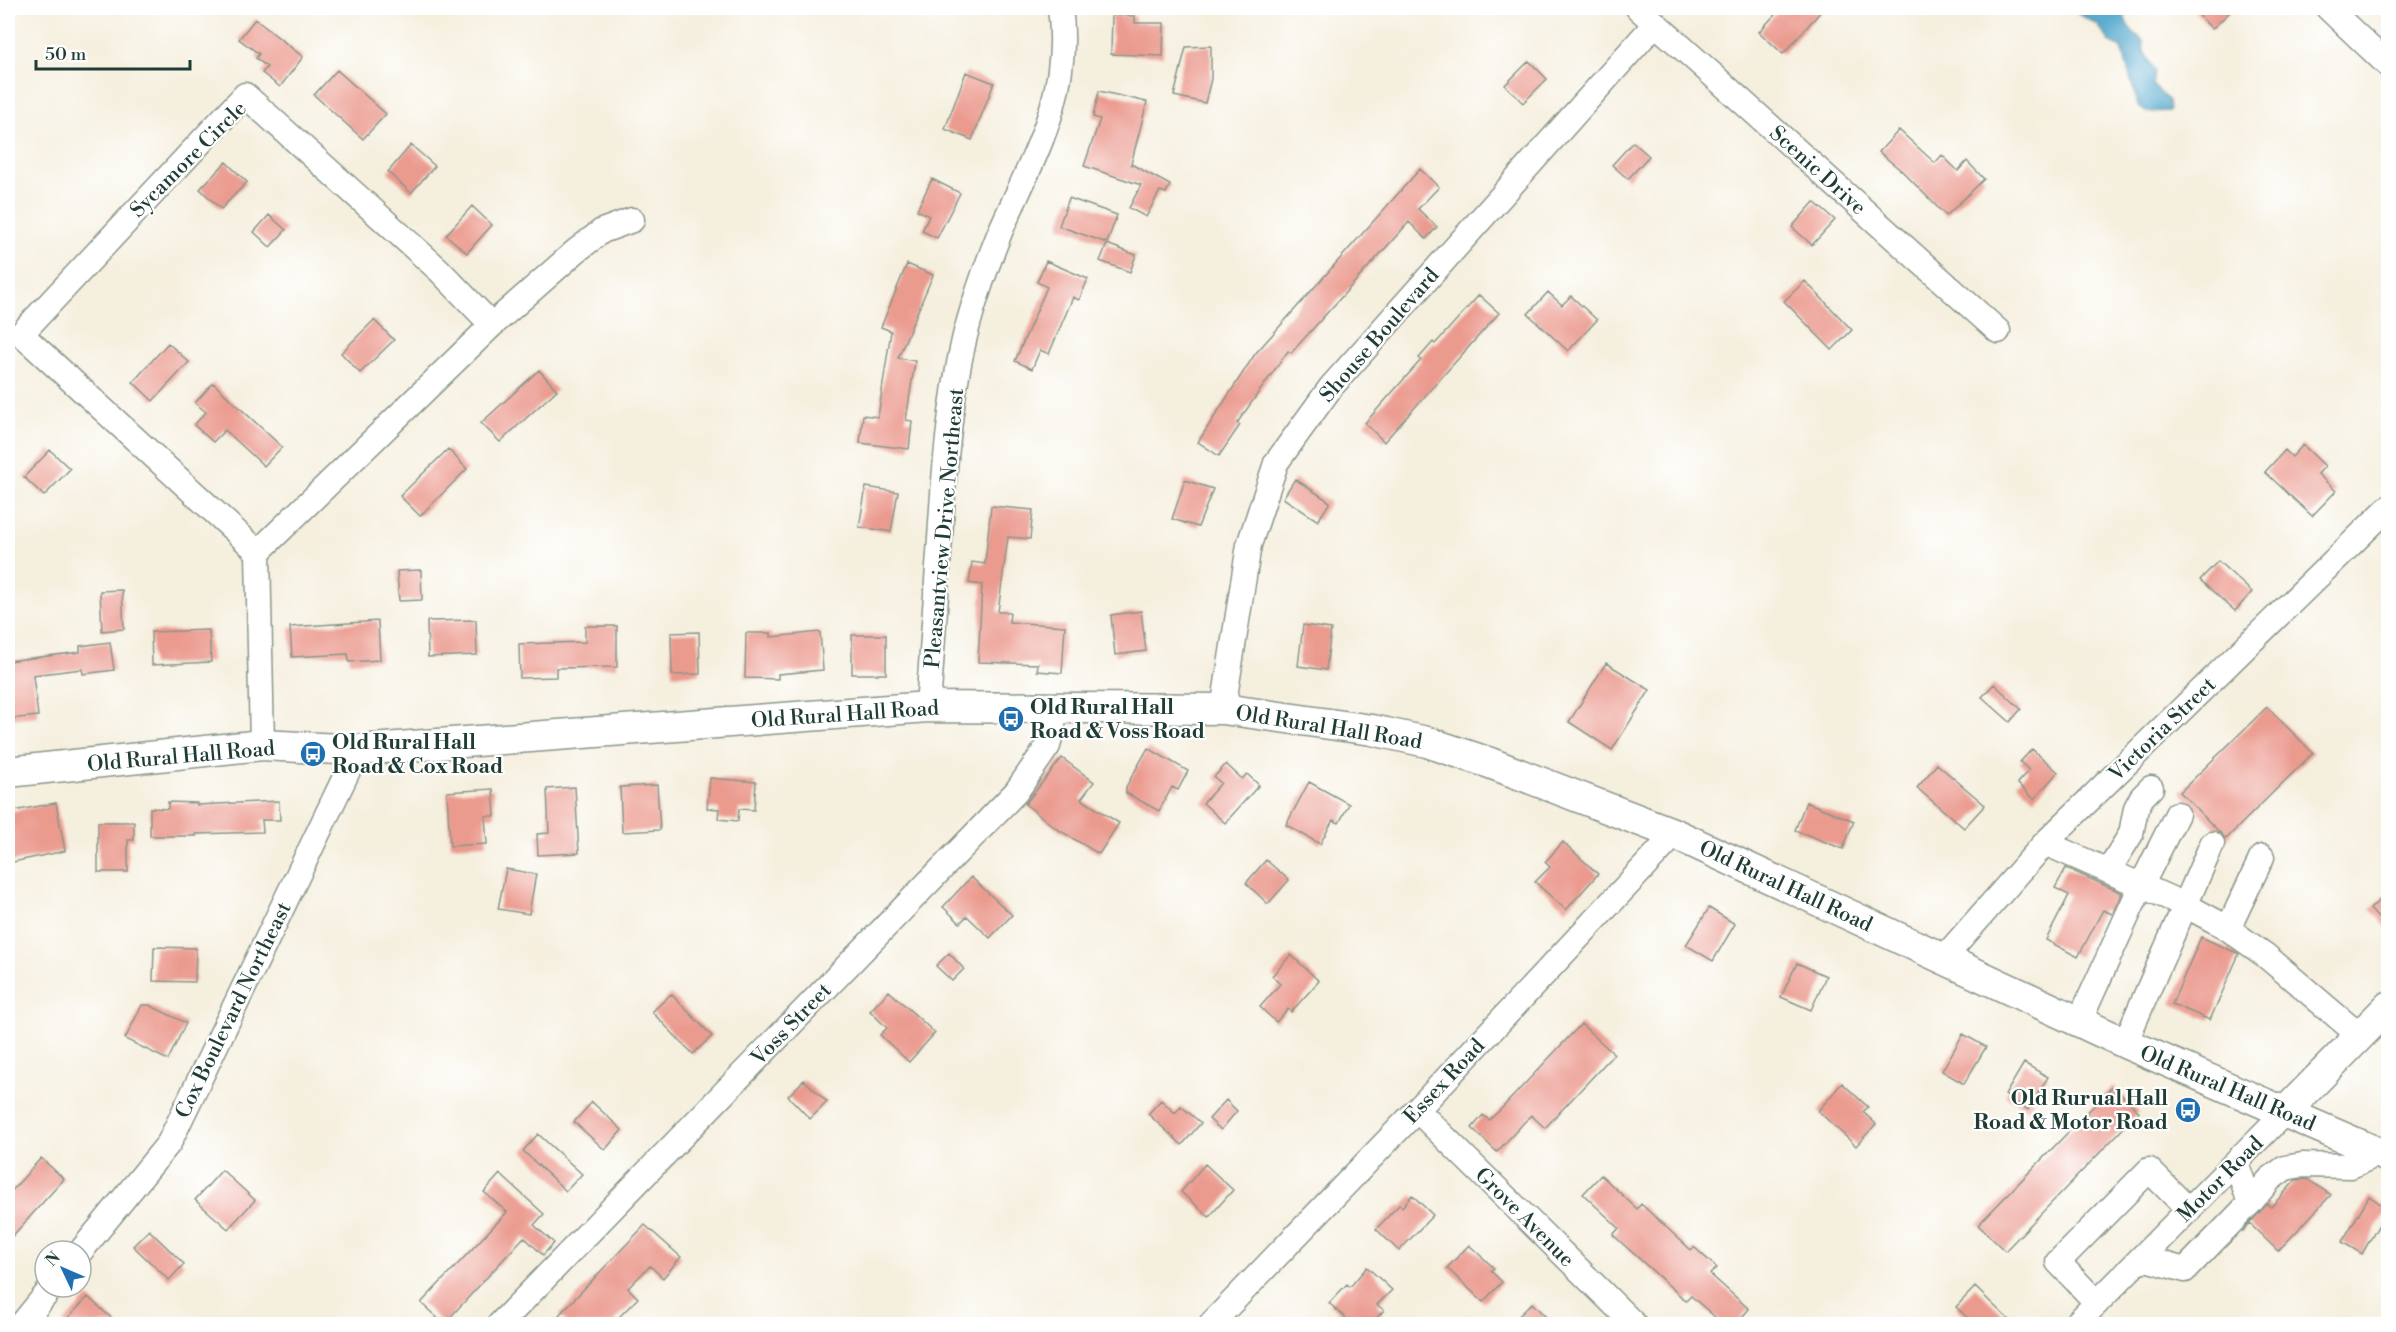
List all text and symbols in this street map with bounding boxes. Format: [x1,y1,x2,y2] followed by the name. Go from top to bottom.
[36,33,190,71] scale bar
[45,43,87,66] text: 50 m
[125,96,252,223] street label: Sycamore Circle
[1764,121,1871,221] street label: Scenic Drive
[1314,263,1445,408] street label: Shouse Boulevard
[920,386,970,669] street label: Pleasantview Drive Northeast
[2103,672,2222,788] street label: Victoria Street
[750,695,940,735] street label: Old Rural Hall Road
[1030,695,1205,745] place label: Old Rural Hall Road & Voss Road
[1234,700,1424,756] street label: Old Rural Hall Road
[996,704,1026,734] bus stop icon: Old Rural Hall Road & Voss Road
[332,730,503,780] place label: Old Rural Hall Road & Cox Road
[86,736,276,778] street label: Old Rural Hall Road
[298,739,328,769] bus stop icon: Old Rural Hall Road & Cox Road
[1695,835,1877,939] street label: Old Rural Hall Road
[170,898,298,1123] street label: Cox Boulevard Northeast
[745,978,838,1072] street label: Voss Street
[1399,1034,1491,1130] street label: Essex Road
[2136,1040,2319,1138] street label: Old Rural Hall Road
[1974,1086,2168,1136] place label: Old Rurual Hall Road & Motor Road
[2173,1095,2203,1125] bus stop icon: Old Rurual Hall Road & Motor Road
[2172,1131,2269,1228] street label: Motor Road
[1469,1163,1579,1273] street label: Grove Avenue
[33,1239,93,1299] north arrow
[41,1248,65,1271] text: N

